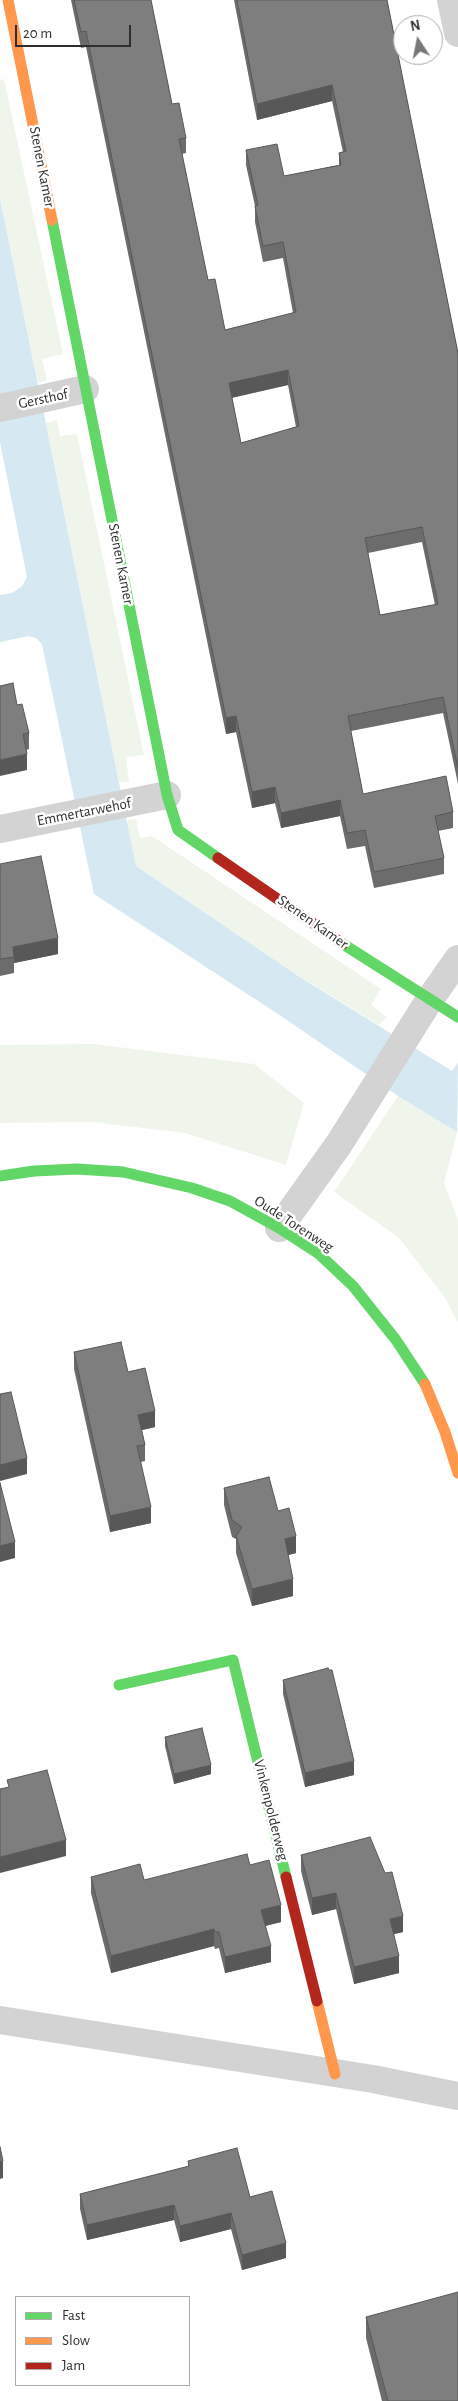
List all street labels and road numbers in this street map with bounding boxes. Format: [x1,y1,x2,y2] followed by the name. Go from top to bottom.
[25,125,59,209] street label: Stenen Kamer
[17,385,69,413] street label: Gersthof
[104,522,138,606] street label: Stenen Kamer
[35,794,133,830] street label: Emmertarwehof
[274,891,352,953] street label: Stenen Kamer
[251,1192,337,1256] street label: Oude Torenweg
[250,1758,292,1862] street label: Vinkenpolderweg

